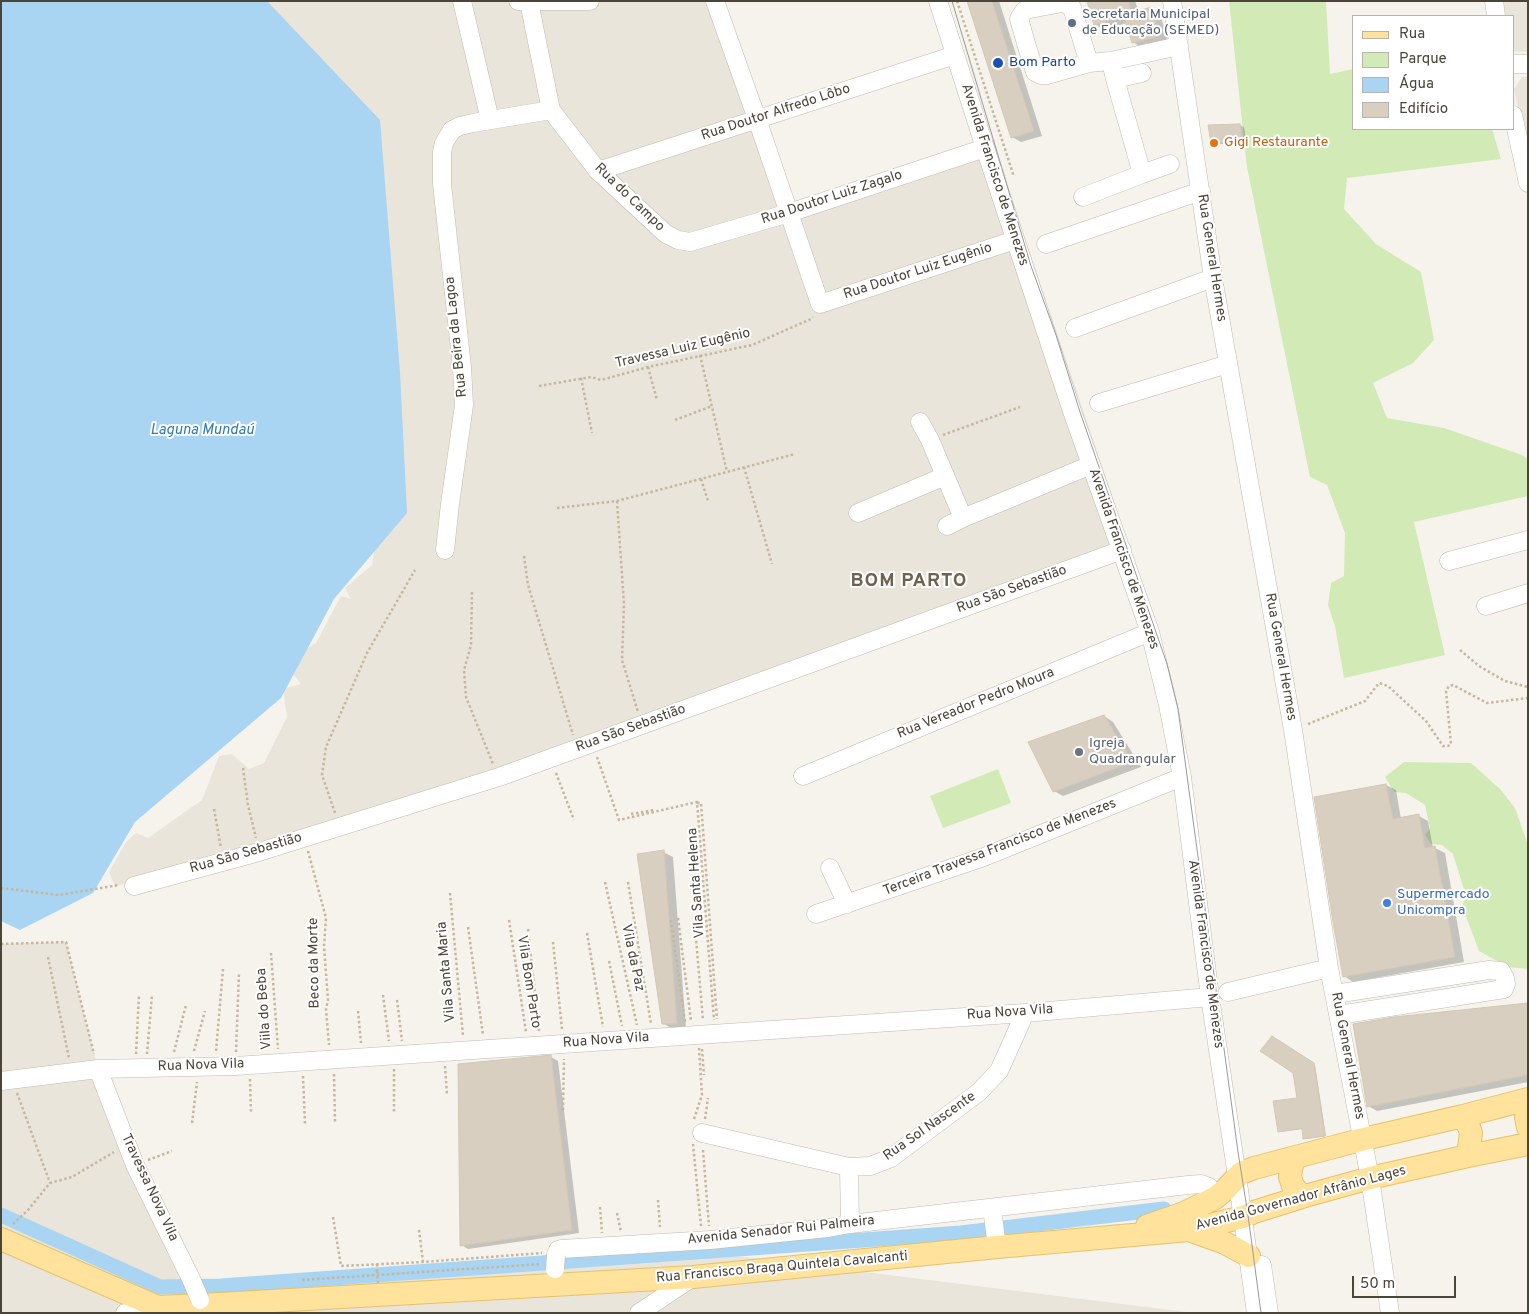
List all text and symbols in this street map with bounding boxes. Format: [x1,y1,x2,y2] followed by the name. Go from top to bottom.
[1082,7,1219,40] place label: Secretaria Municipal de Educação (SEMED)
[1352,15,1514,130] legend
[1066,17,1078,29] marker: Secretaria Municipal de Educação (SEMED)
[1399,25,1425,44] text: Rua
[1399,50,1447,69] text: Parque
[1009,55,1076,71] place label: Bom Parto
[991,56,1005,70] marker: Bom Parto
[1399,75,1434,94] text: Água
[699,81,853,145] street label: Rua Doutor Alfredo Lôbo
[957,82,1031,268] street label: Avenida Francisco de Menezes
[1399,100,1448,119] text: Edifício
[1224,135,1328,151] place label: Gigi Restaurante
[1208,137,1220,149] marker: Gigi Restaurante
[590,160,668,236] street label: Rua do Campo
[759,167,905,229] street label: Rua Doutor Luiz Zagalo
[1193,193,1229,323] street label: Rua General Hermes
[842,240,994,304] street label: Rua Doutor Luiz Eugênio
[442,276,472,398] street label: Rua Beira da Lagoa
[614,325,752,373] street label: Travessa Luiz Eugênio
[150,422,254,440] water label: Laguna Mundaú
[1084,466,1162,652] street label: Avenida Francisco de Menezes
[955,562,1069,618] street label: Rua São Sebastião
[849,571,969,593] district label: BOM PARTO
[1261,592,1299,722] street label: Rua General Hermes
[895,665,1057,743] street label: Rua Vereador Pedro Moura
[574,701,688,757] street label: Rua São Sebastião
[1089,736,1176,769] place label: Igreja Quadrangular
[1073,746,1085,758] marker: Igreja Quadrangular
[881,796,1119,900] street label: Terceira Travessa Francisco de Menezes
[685,827,709,939] street label: Vila Santa Helena
[188,830,304,878] street label: Rua São Sebastião
[1183,859,1227,1049] street label: Avenida Francisco de Menezes
[1397,887,1489,920] place label: Supermercado Unicompra
[1381,897,1393,909] marker: Supermercado Unicompra
[306,917,324,1009] street label: Beco da Morte
[434,921,460,1023] street label: Vila Santa Maria
[617,923,647,993] street label: Vila da Paz
[512,934,544,1030] street label: Vila Bom Parto
[254,968,276,1050] street label: Viila do Beba
[1326,991,1368,1121] street label: Rua General Hermes
[966,1002,1054,1024] street label: Rua Nova Vila
[562,1030,650,1052] street label: Rua Nova Vila
[157,1056,245,1076] street label: Rua Nova Vila
[881,1089,979,1165] street label: Rua Sol Nascente
[117,1132,181,1244] street label: Travessa Nova Vila
[1194,1163,1408,1235] street label: Avenida Governador Afrânio Lages
[686,1213,876,1249] street label: Avenida Senador Rui Palmeira
[656,1249,908,1287] street label: Rua Francisco Braga Quintela Cavalcanti
[1354,1266,1458,1298] scale bar
[1360,1275,1395,1294] text: 50 m

